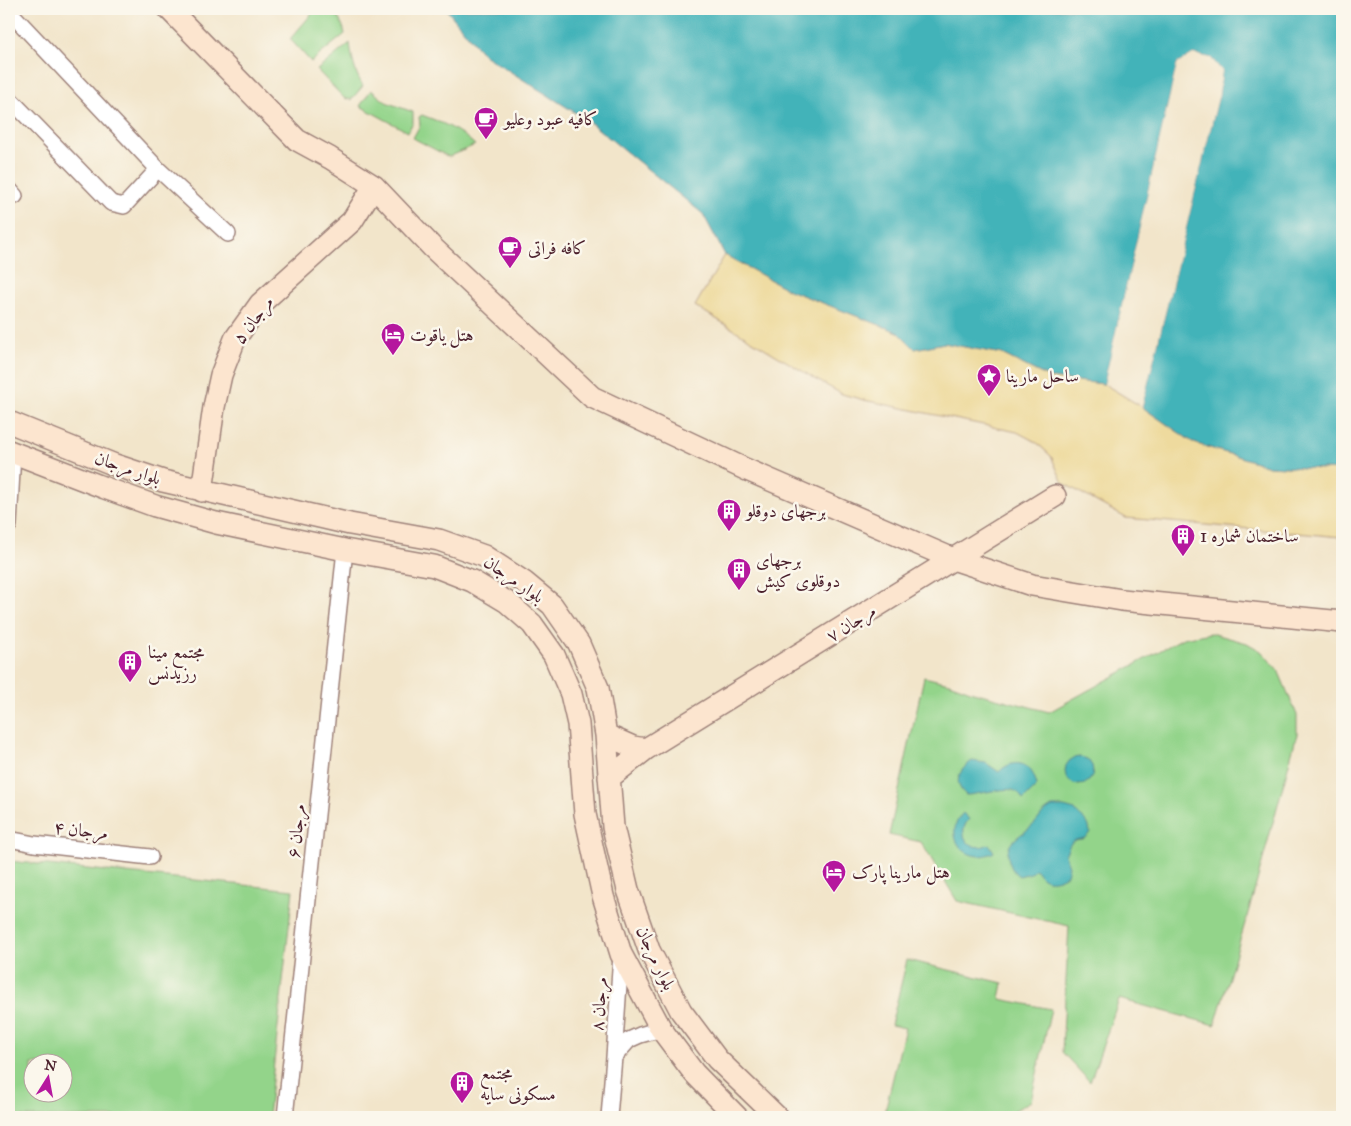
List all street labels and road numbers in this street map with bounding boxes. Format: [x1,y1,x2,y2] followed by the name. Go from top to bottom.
[228,292,280,350] street label: مرجان ۵
[91,446,164,491] street label: بلوار مرجان
[478,550,548,609] street label: بلوار مرجان
[822,599,881,648] street label: مرجان ۷
[282,803,312,859] street label: مرجان ۶
[53,816,109,846] street label: مرجان ۴
[630,922,681,995] street label: بلوار مرجان
[586,976,614,1032] street label: مرجان ۸

